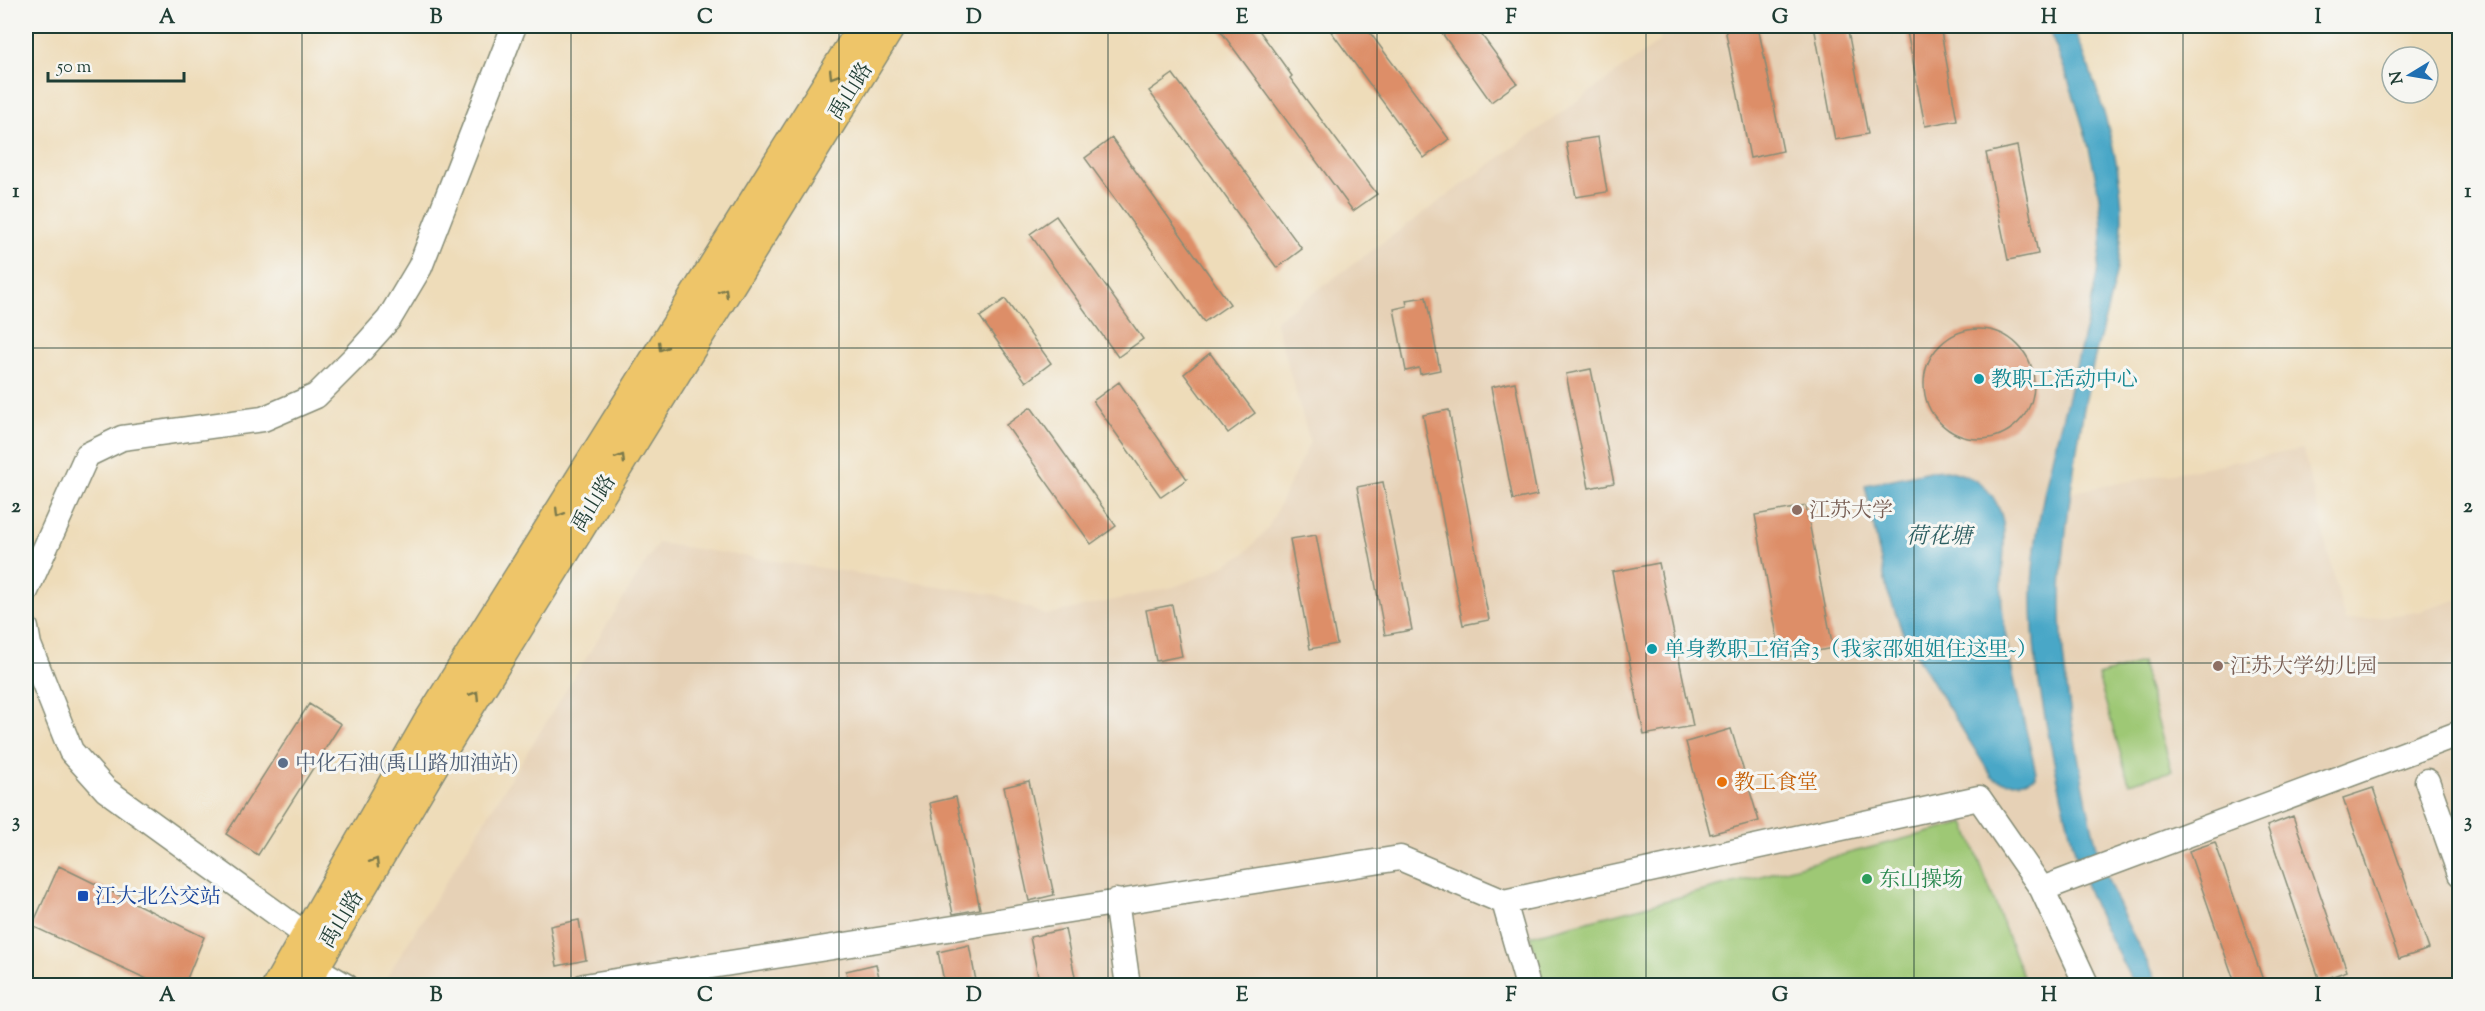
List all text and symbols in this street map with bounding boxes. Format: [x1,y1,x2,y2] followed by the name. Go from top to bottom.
[159,4,176,33] text: A
[430,4,443,33] text: B
[697,4,713,33] text: C
[966,4,982,33] text: D
[1236,4,1249,33] text: E
[1505,4,1517,33] text: F
[1772,4,1789,33] text: G
[2041,4,2057,33] text: H
[2315,4,2322,33] text: I
[48,45,184,83] scale bar
[2380,45,2440,105] north arrow
[56,55,92,81] text: 50 m
[822,57,881,127] street label: 禹山路
[828,69,840,79] one-way arrow
[2385,69,2410,86] text: N
[13,178,20,207] text: 1
[2465,178,2472,207] text: 1
[716,287,727,298] one-way arrow
[658,341,670,351] one-way arrow
[1991,366,2138,396] place label: 教职工活动中心
[1972,372,1986,386] marker: 教职工活动中心
[614,454,626,464] one-way arrow
[565,469,624,539] street label: 禹山路
[11,493,21,522] text: 2
[2463,493,2473,522] text: 2
[1809,497,1893,527] place label: 江苏大学
[1790,503,1804,517] marker: 江苏大学
[556,506,567,517] one-way arrow
[1906,522,1975,554] water label: 荷花塘
[1664,636,2037,666] place label: 单身教职工宿舍3（我家邵姐姐住这里~）
[1645,642,1659,656] marker: 单身教职工宿舍3（我家邵姐姐住这里~）
[2230,653,2377,683] place label: 江苏大学幼儿园
[2211,659,2225,673] marker: 江苏大学幼儿园
[468,691,480,701] one-way arrow
[295,750,519,780] place label: 中化石油(禹山路加油站)
[276,756,290,770] marker: 中化石油(禹山路加油站)
[1734,769,1818,799] place label: 教工食堂
[1715,775,1729,789] marker: 教工食堂
[12,808,20,837] text: 3
[2464,808,2472,837] text: 3
[368,858,379,869] one-way arrow
[1879,866,1963,896] place label: 东山操场
[1860,872,1874,886] marker: 东山操场
[95,883,221,913] place label: 江大北公交站
[314,885,372,955] street label: 禹山路
[76,889,90,903] marker: 江大北公交站
[159,982,176,1011] text: A
[430,982,443,1011] text: B
[697,982,713,1011] text: C
[966,982,982,1011] text: D
[1236,982,1249,1011] text: E
[1505,982,1517,1011] text: F
[1772,982,1789,1011] text: G
[2041,982,2057,1011] text: H
[2315,982,2322,1011] text: I

